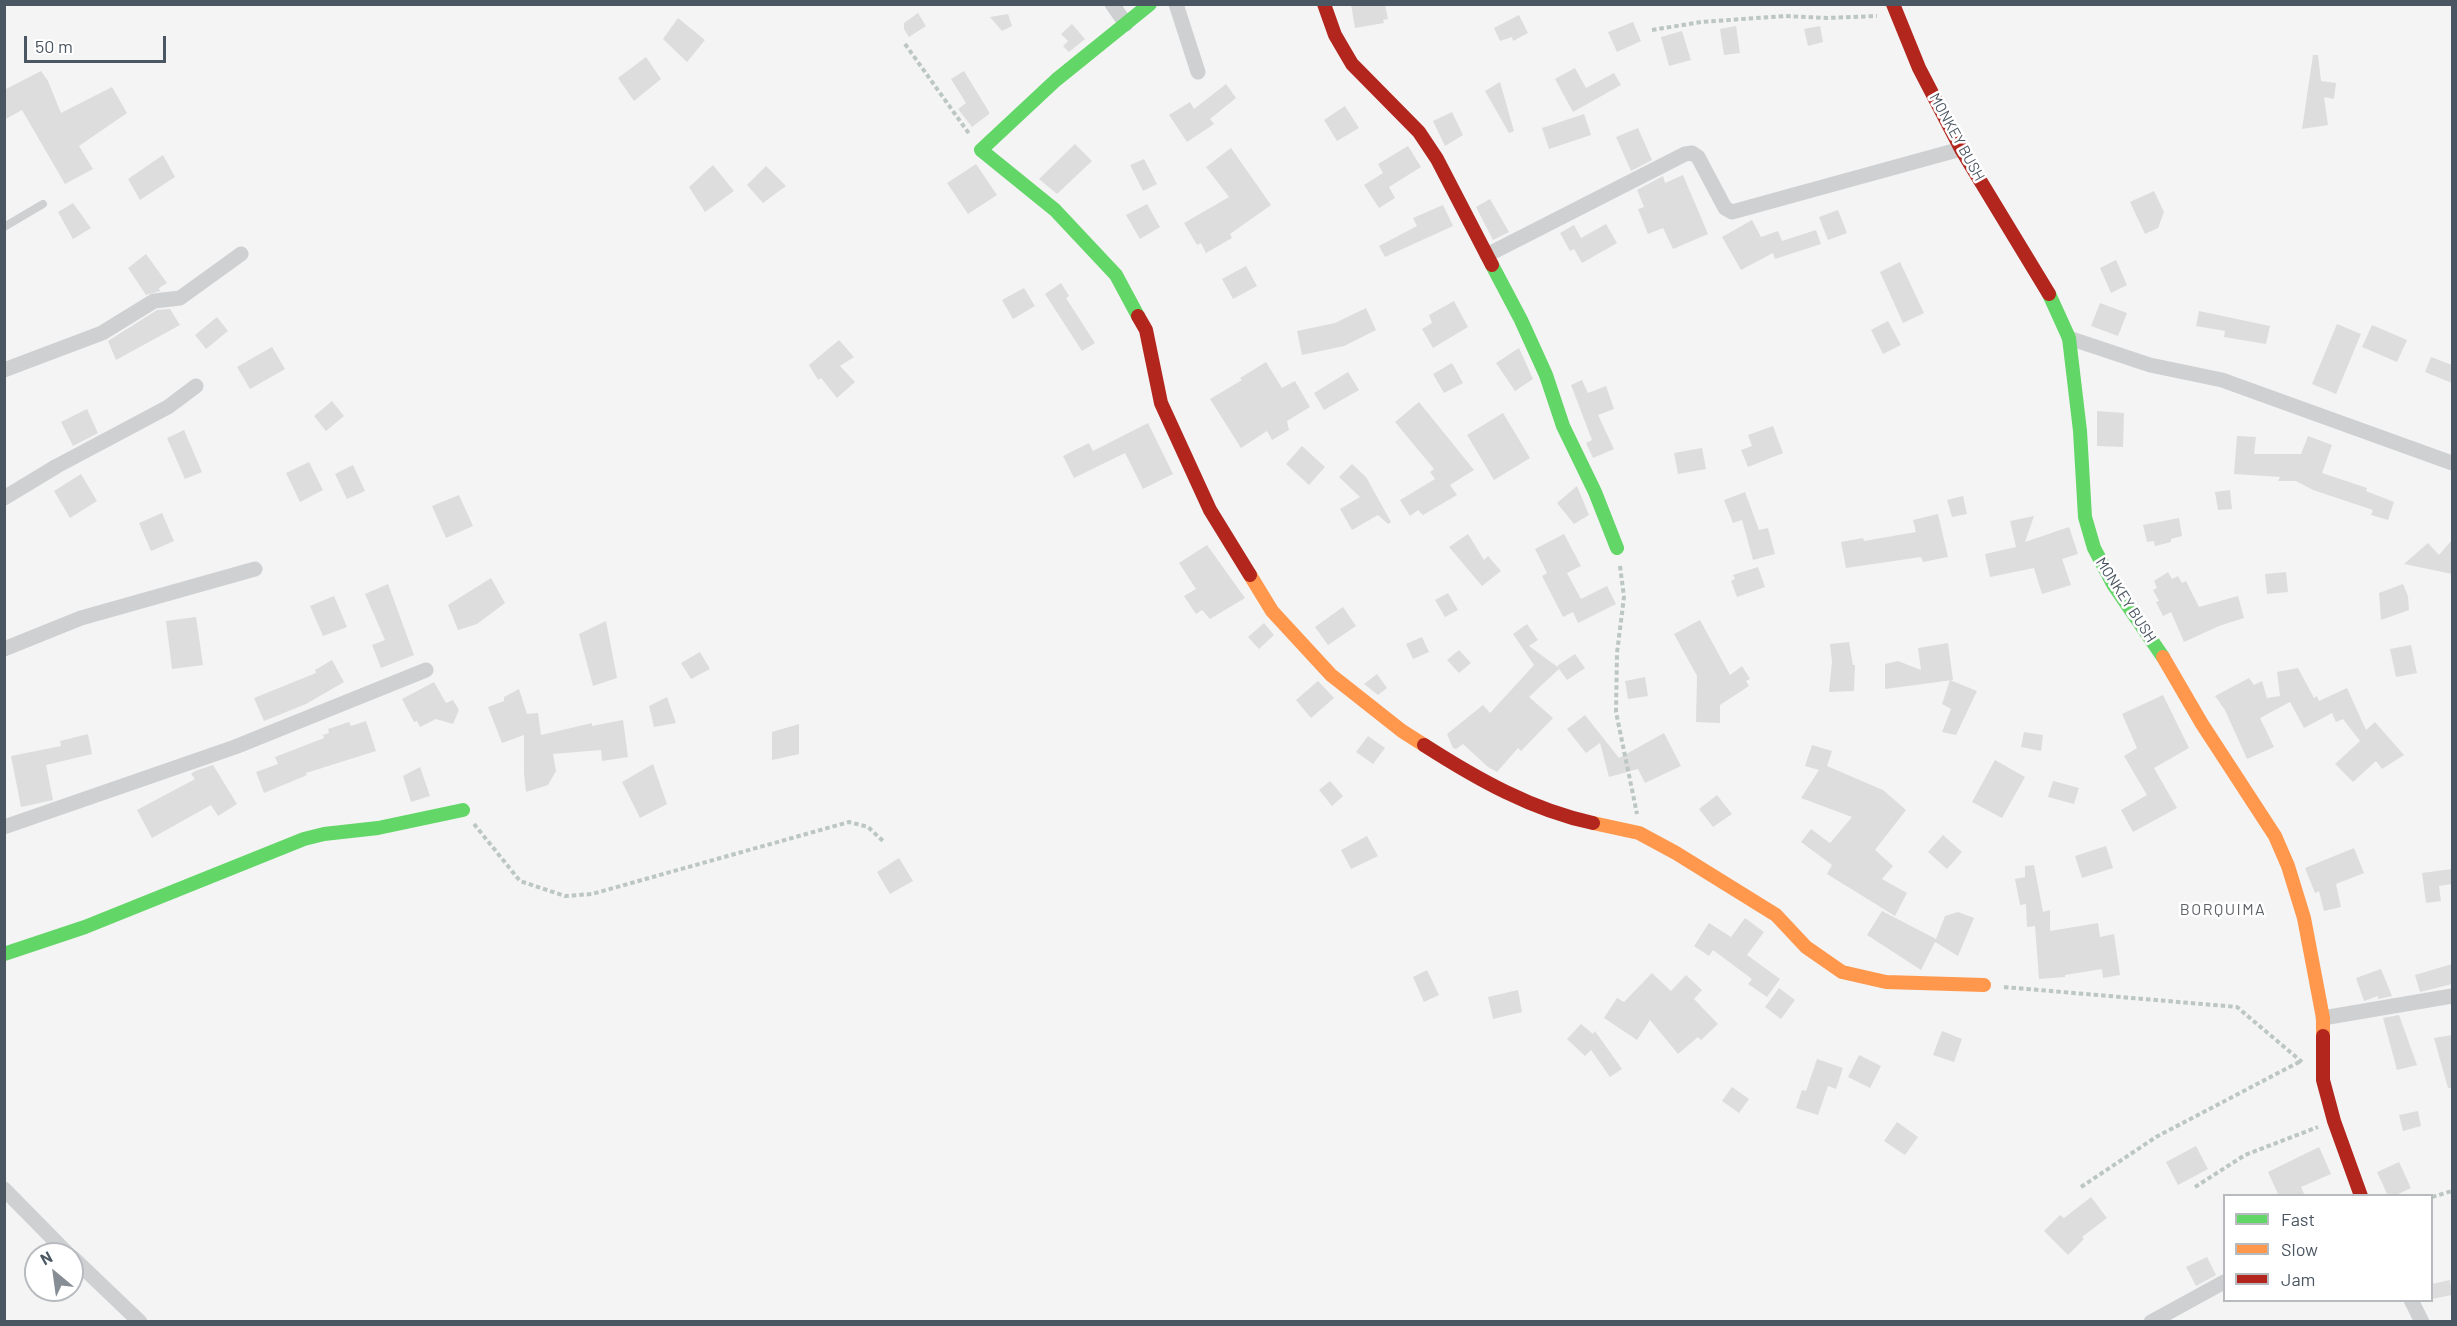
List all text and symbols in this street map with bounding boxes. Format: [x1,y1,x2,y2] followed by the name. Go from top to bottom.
[27,24,170,62] scale bar
[35,35,73,57] text: 50 m
[1925,90,1989,184] street label: MONKEY BUSH
[2092,554,2160,646] street label: MONKEY BUSH
[2180,900,2266,920] district label: BORQUIMA
[2223,1194,2433,1302] legend
[2281,1208,2315,1230] text: Fast
[2281,1238,2318,1260] text: Slow
[24,1242,84,1302] north arrow
[37,1247,55,1268] text: N
[2281,1268,2315,1290] text: Jam

